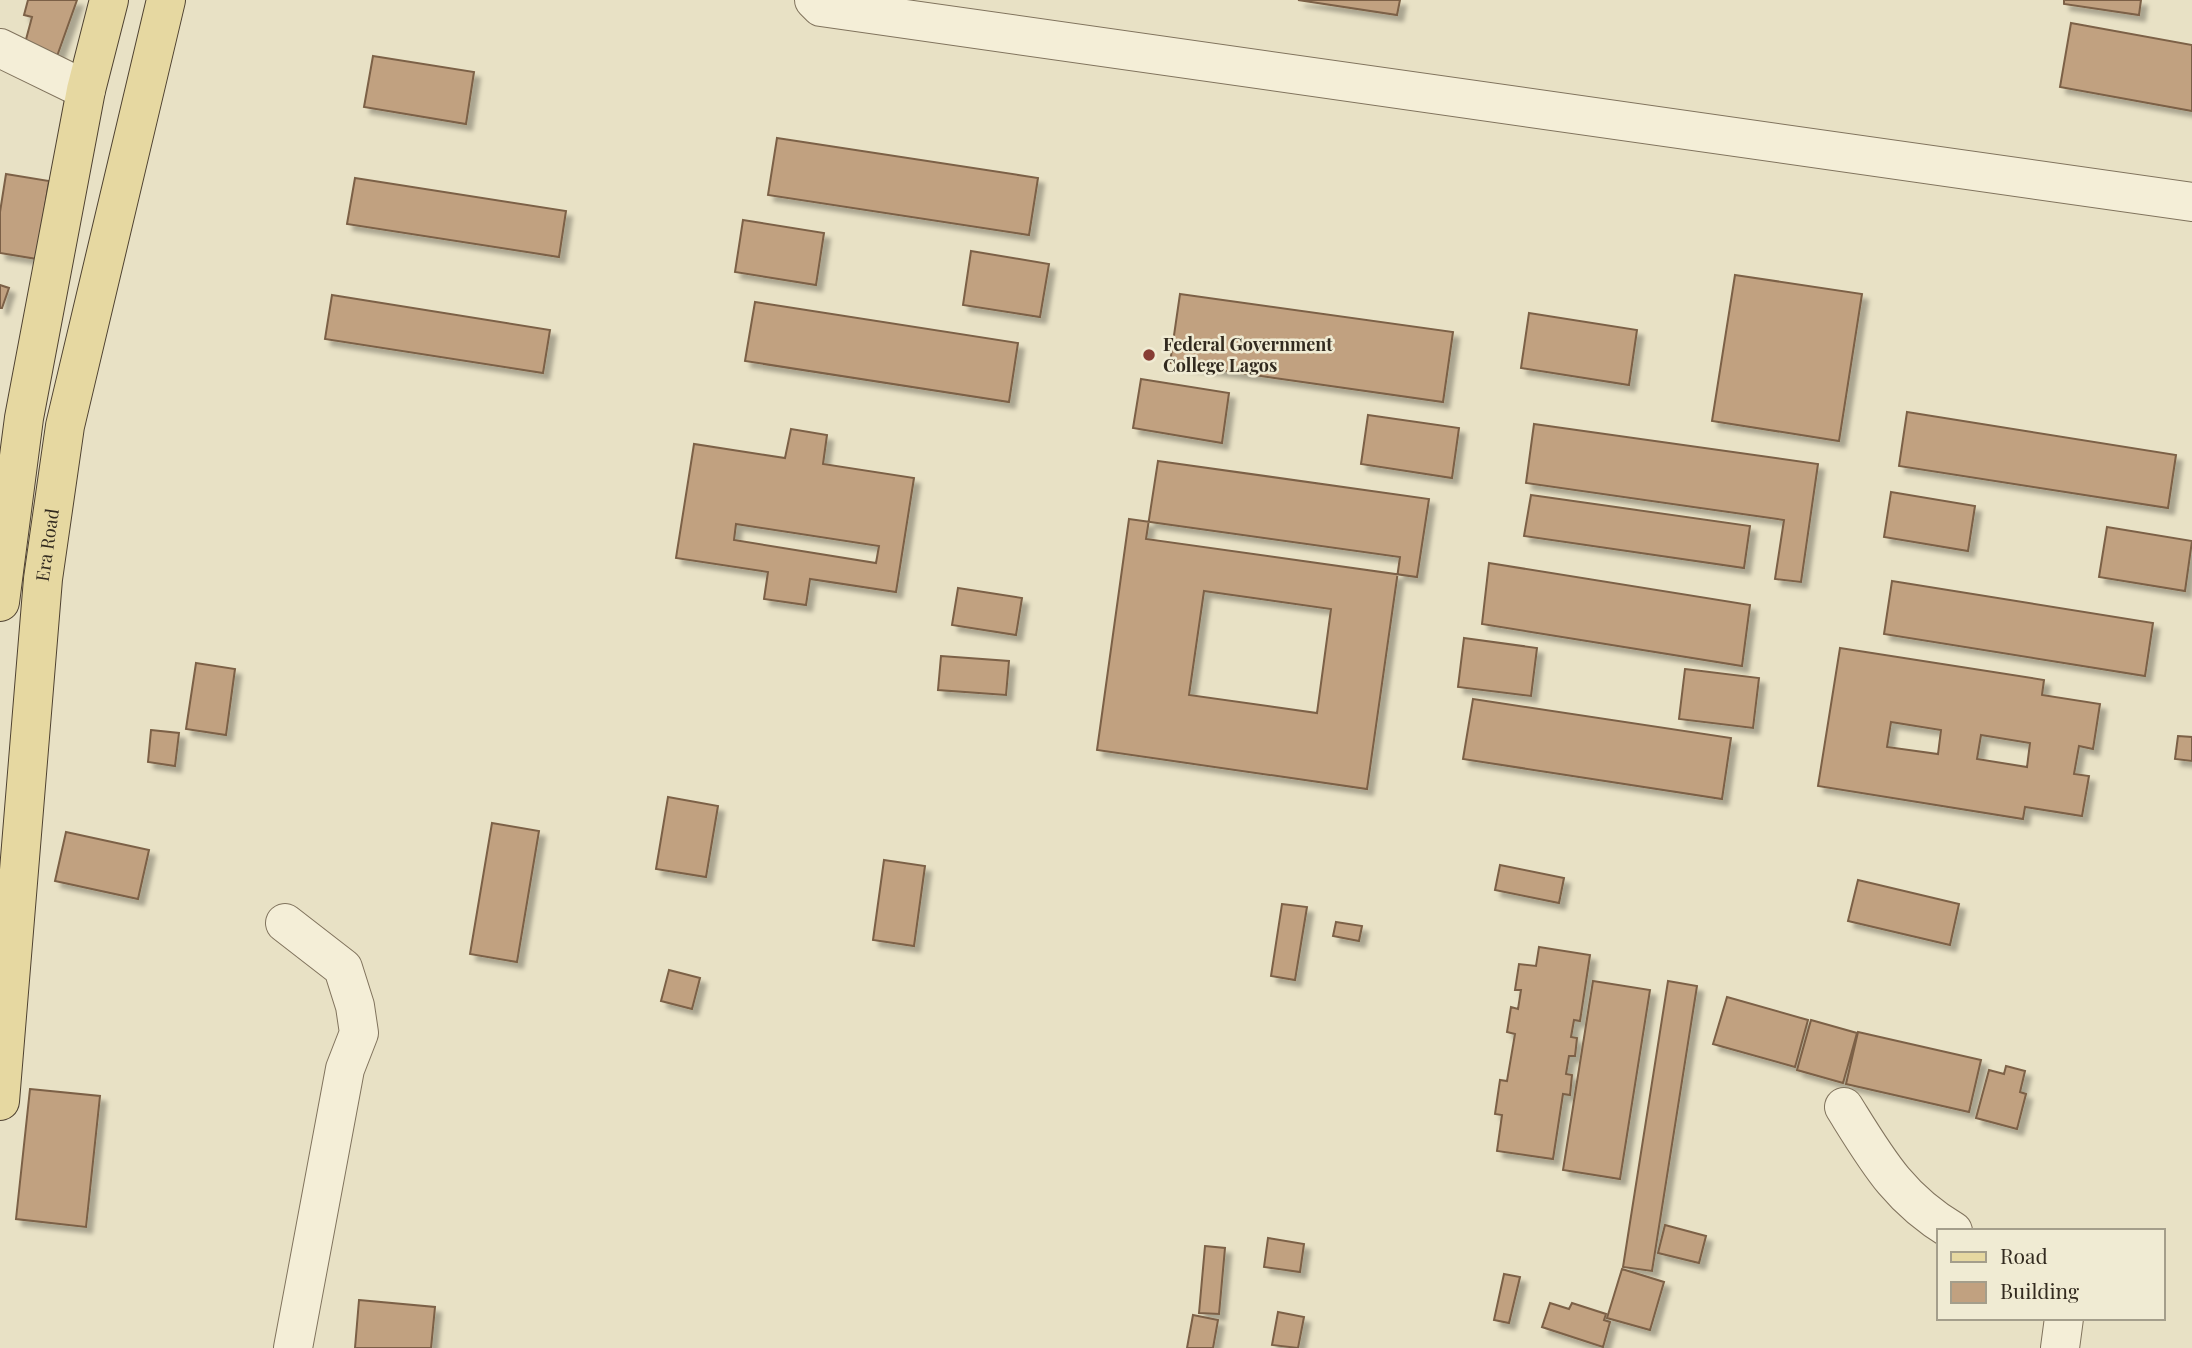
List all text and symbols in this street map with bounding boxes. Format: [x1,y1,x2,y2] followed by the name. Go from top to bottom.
[1163,332,1333,377] place label: Federal Government College Lagos
[1141,347,1157,363] marker: Federal Government College Lagos
[30,507,64,583] street label: Era Road
[1937,1229,2164,1320] legend
[2000,1241,2048,1269] text: Road
[2000,1276,2079,1304] text: Building

